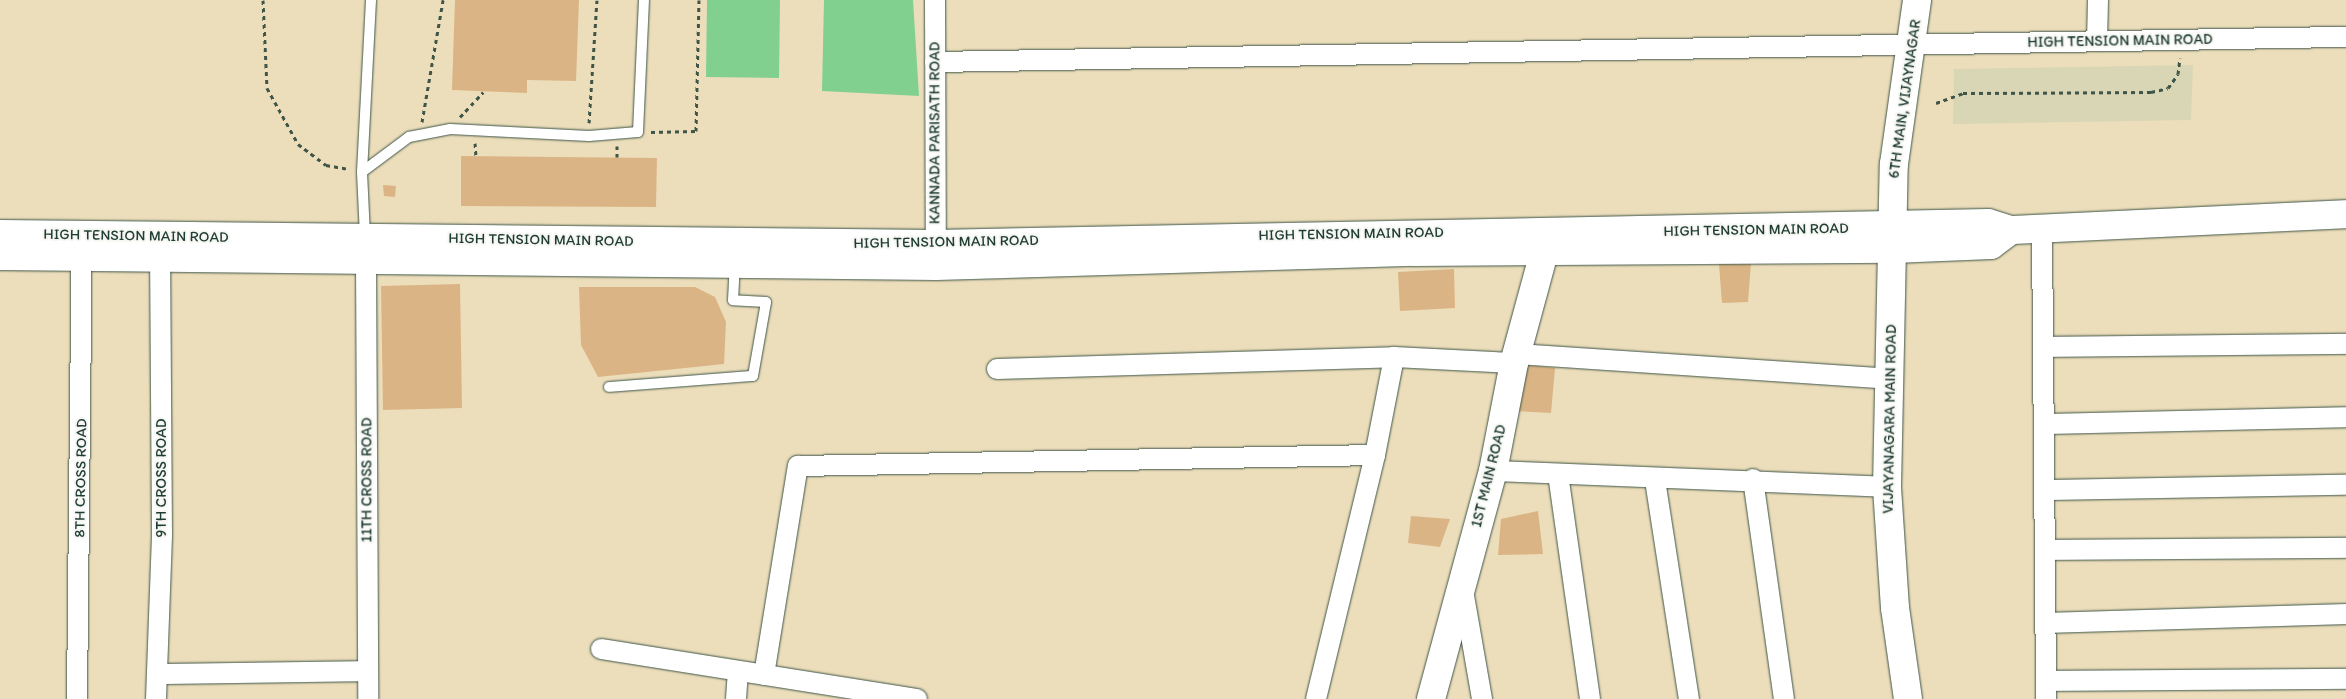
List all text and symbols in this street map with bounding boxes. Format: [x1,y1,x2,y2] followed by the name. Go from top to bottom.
[1885,18,1925,180] street label: 6TH MAIN, VIJAYNAGAR
[2029,30,2211,52] street label: HIGH TENSION MAIN ROAD
[926,42,944,224] street label: KANNADA PARISATH ROAD
[1665,219,1847,241] street label: HIGH TENSION MAIN ROAD
[1260,223,1442,245] street label: HIGH TENSION MAIN ROAD
[45,225,227,247] street label: HIGH TENSION MAIN ROAD
[450,229,632,251] street label: HIGH TENSION MAIN ROAD
[855,231,1037,253] street label: HIGH TENSION MAIN ROAD
[1879,324,1901,514] street label: VIJAYANAGARA MAIN ROAD
[358,417,376,543] street label: 11TH CROSS ROAD
[71,418,91,538] street label: 8TH CROSS ROAD
[153,418,171,538] street label: 9TH CROSS ROAD
[1468,423,1510,529] street label: 1ST MAIN ROAD

